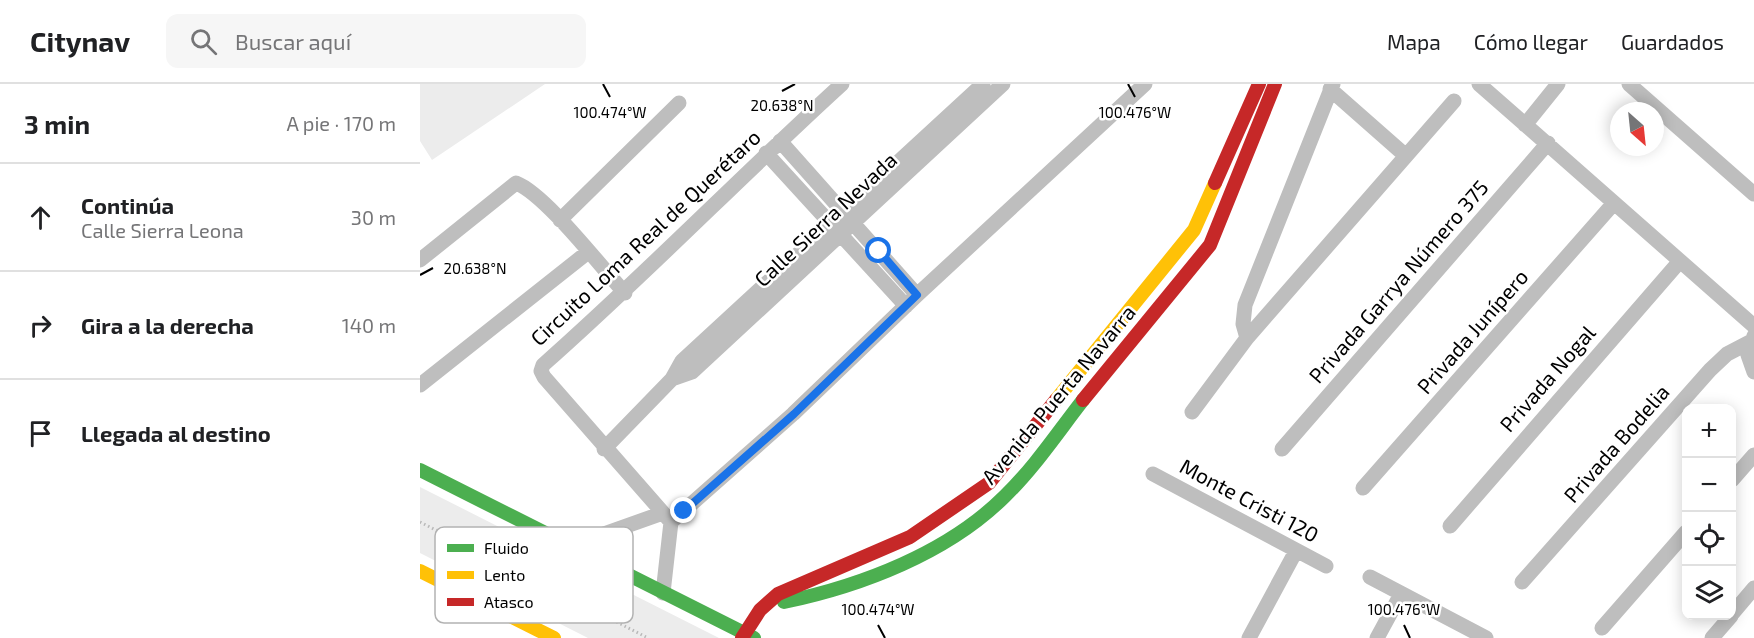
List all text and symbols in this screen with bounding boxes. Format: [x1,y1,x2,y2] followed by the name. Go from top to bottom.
[166,14,586,68] search box
[30,24,130,58] text: Citynav
[187,25,220,58] icon: search
[235,28,351,54] text: Buscar aquí
[1387,29,1441,54] text: Mapa
[1474,29,1588,54] text: Cómo llegar
[1621,29,1724,54] text: Guardados
[751,96,813,114] text: 20.638°N
[1610,102,1664,156] north arrow
[573,103,647,121] text: 100.474°W
[1099,103,1171,121] text: 100.476°W
[24,108,90,139] text: 3 min
[286,111,396,135] text: A pie · 170 m
[525,124,766,351] street label: Circuito Loma Real de Querétaro
[749,147,901,291] street label: Calle Sierra Nevada
[1303,175,1493,388] street label: Privada Garrya Número 375
[81,192,174,218] text: Continúa
[24,201,57,234] icon: ahead
[351,205,396,229] text: 30 m
[81,218,244,242] text: Calle Sierra Leona
[865,237,891,263] route start
[444,259,506,277] text: 20.638°N
[1411,264,1533,398] street label: Privada Junípero
[976,299,1140,489] street label: Avenida Puerta Navarra
[24,309,57,342] icon: right
[81,312,254,338] text: Gira a la derecha
[342,313,396,337] text: 140 m
[1494,319,1600,436] street label: Privada Nogal
[1558,379,1674,507] street label: Privada Bodelia
[1682,404,1736,620] map controls
[1682,404,1736,458] button: +
[24,417,57,450] icon: arrive
[81,420,271,446] text: Llegada al destino
[1176,453,1323,547] street label: Monte Cristi 120
[1682,458,1736,512] button: −
[670,497,696,523] route end
[1682,512,1736,566] button: locate
[435,527,633,623] legend
[484,538,529,557] text: Fluido
[484,565,525,584] text: Lento
[1682,566,1736,620] button: layers
[484,592,534,611] text: Atasco
[841,600,915,618] text: 100.474°W
[1368,600,1440,618] text: 100.476°W

